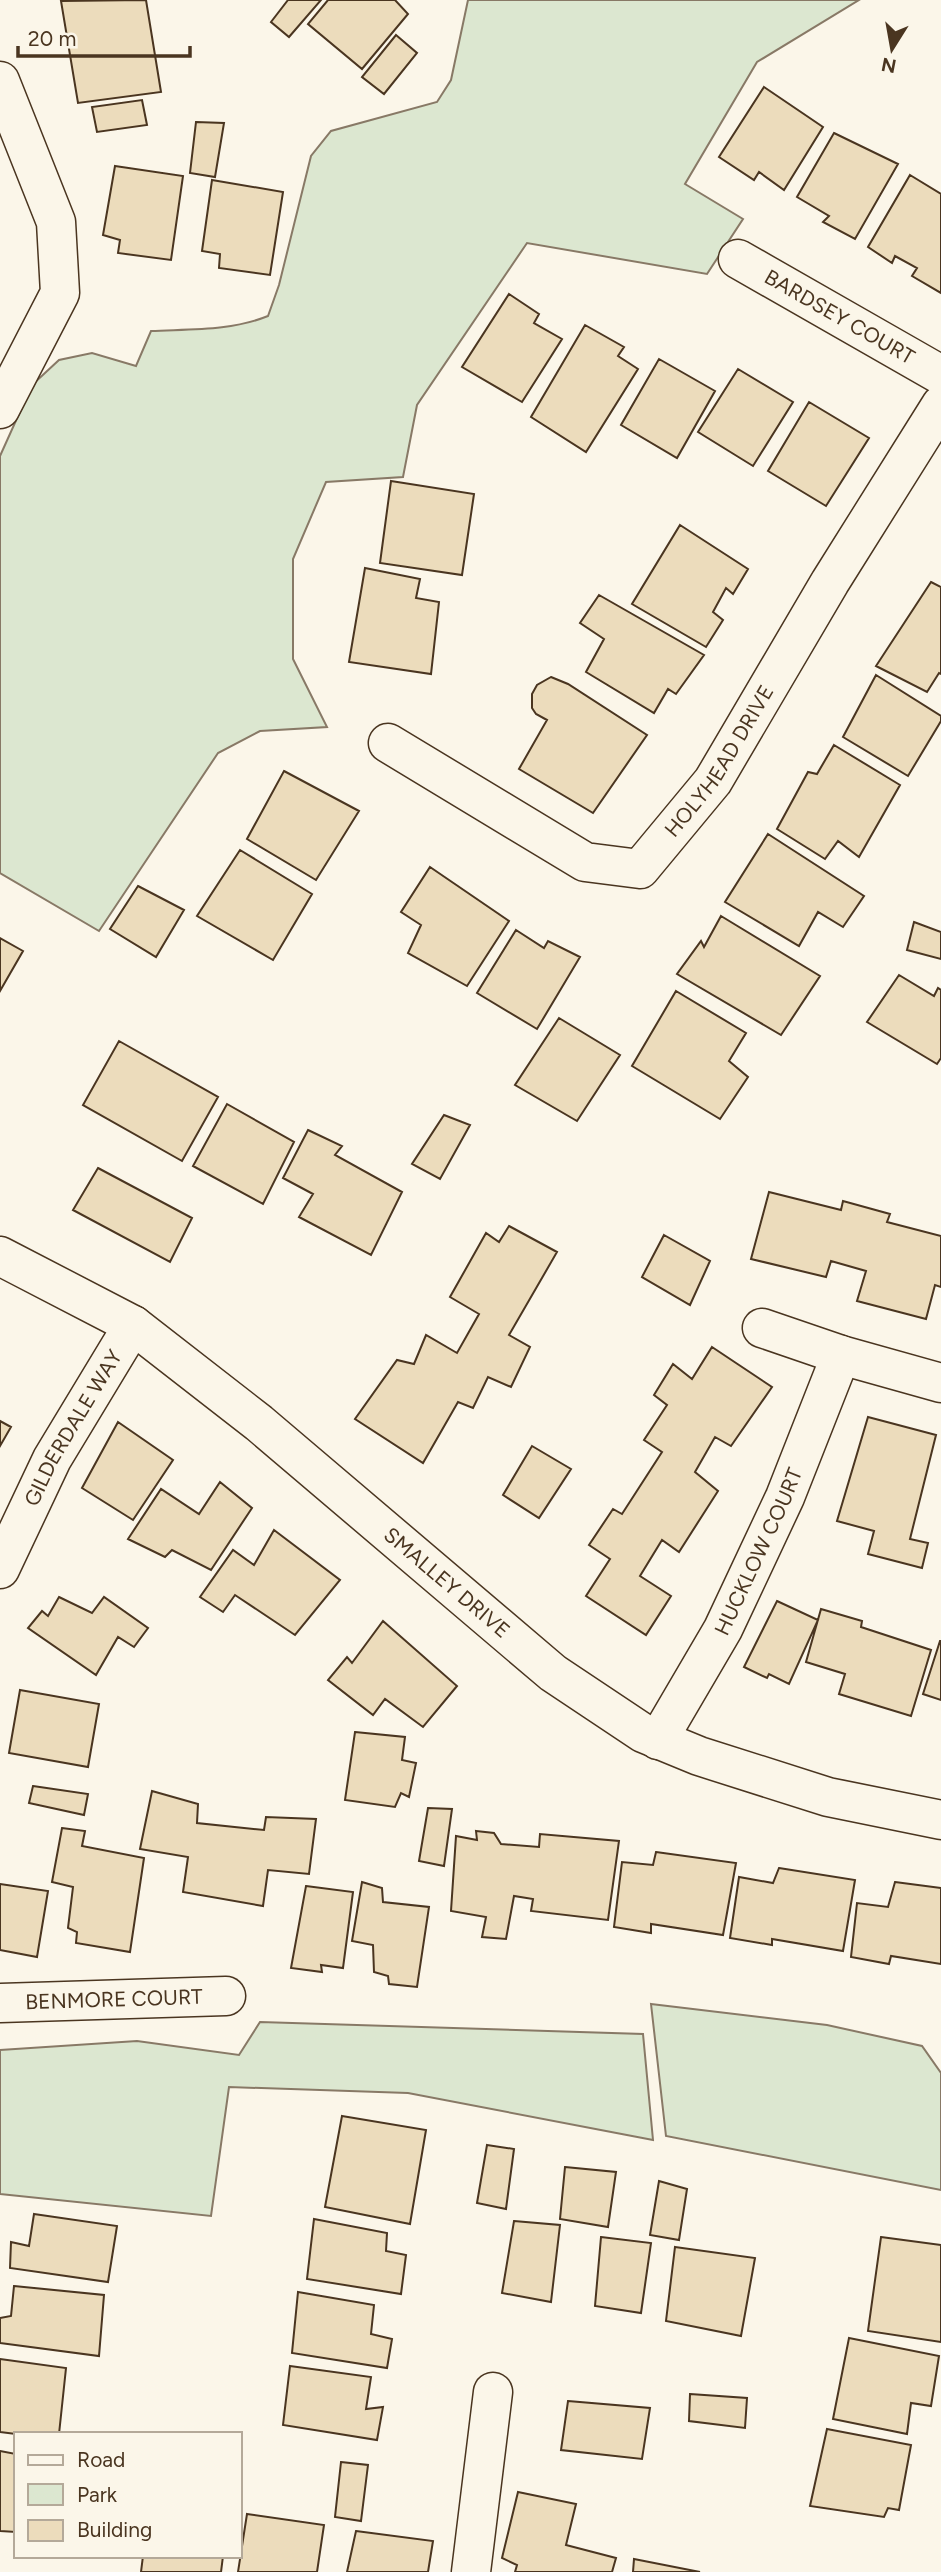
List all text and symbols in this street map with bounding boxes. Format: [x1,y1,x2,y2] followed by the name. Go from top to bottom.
[18,14,189,58] scale bar
[857,14,927,84] north arrow
[28,26,76,51] text: 20 m
[879,53,898,78] text: N
[760,264,920,370] street label: BARDSEY COURT
[659,680,779,842] street label: HOLYHEAD DRIVE
[19,1345,127,1510] street label: GILDERDALE WAY
[709,1464,807,1639] street label: HUCKLOW COURT
[379,1522,515,1643] street label: SMALLEY DRIVE
[25,1984,203,2014] street label: BENMORE COURT
[14,2432,242,2558] legend
[77,2447,125,2472] text: Road
[77,2482,118,2507] text: Park
[77,2517,152,2542] text: Building

